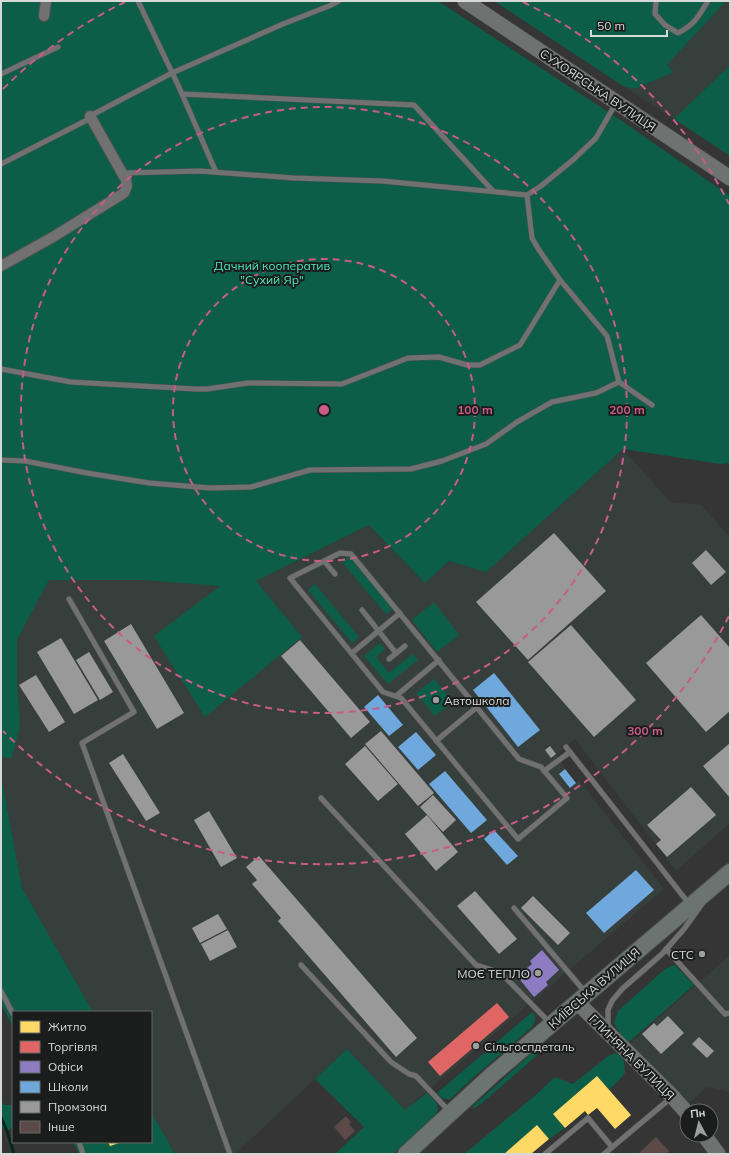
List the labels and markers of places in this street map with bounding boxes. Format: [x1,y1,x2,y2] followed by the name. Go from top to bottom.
[317,403,331,417] centre of rings
[444,693,510,708] place label: Автошкола
[431,695,441,705] marker: Автошкола
[671,947,694,962] place label: СТС
[697,949,707,959] marker: СТС
[457,966,530,981] place label: МОЄ ТЕПЛО
[533,968,543,978] marker: МОЄ ТЕПЛО
[484,1039,575,1054] place label: Сільгоспдеталь
[471,1041,481,1051] marker: Сільгоспдеталь

